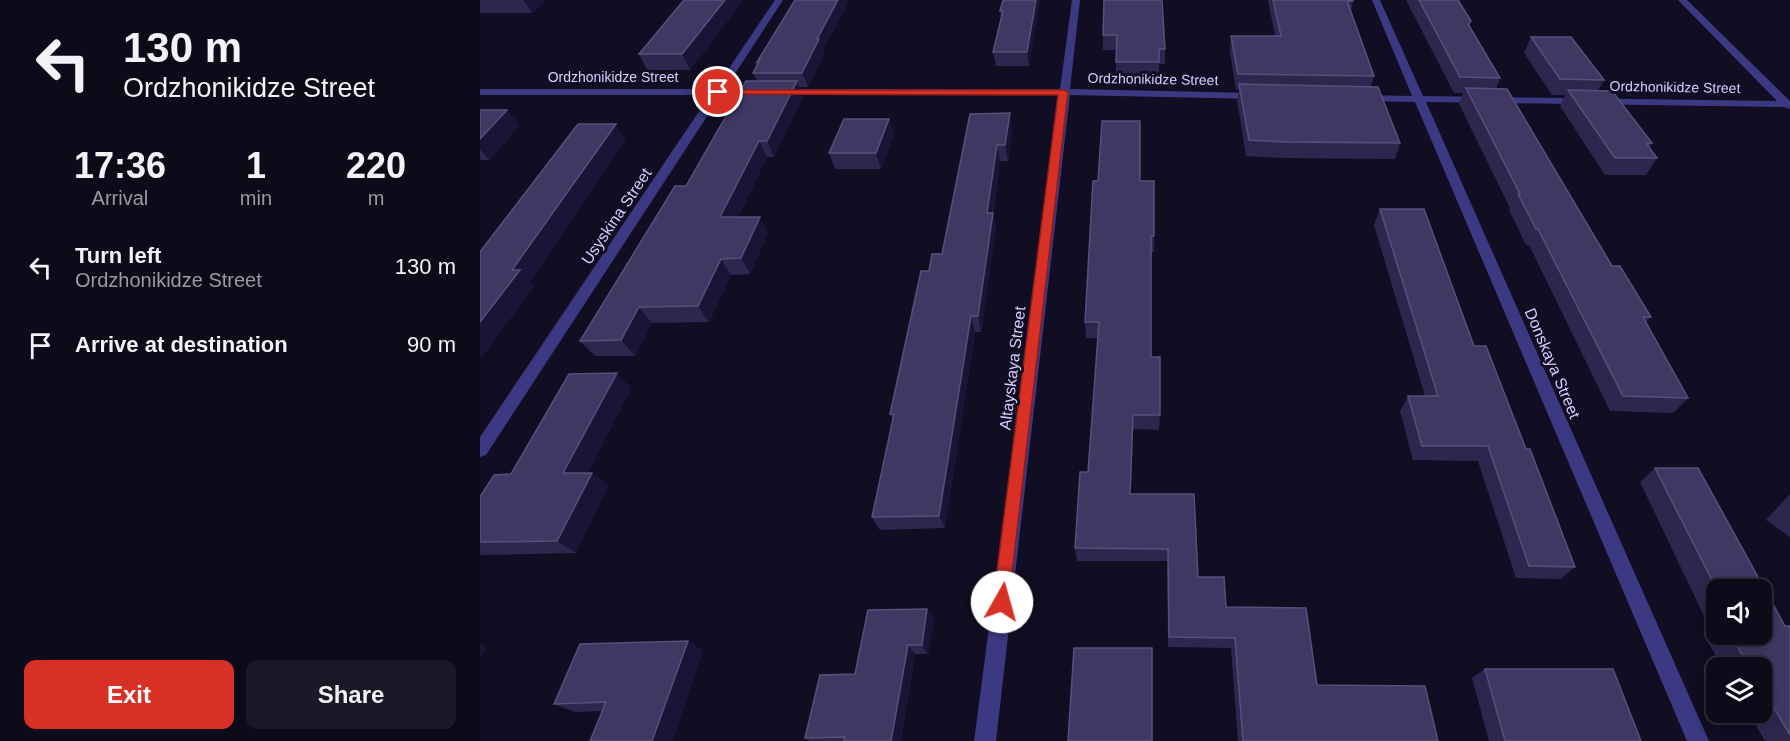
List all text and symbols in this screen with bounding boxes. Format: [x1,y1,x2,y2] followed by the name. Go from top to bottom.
[24,24,102,102] icon: left
[123,24,242,71] text: 130 m
[692,66,743,117] pin
[548,69,678,85] street label: Ordzhonikidze Street
[1088,70,1219,88] street label: Ordzhonikidze Street
[123,73,375,103] text: Ordzhonikidze Street
[701,75,734,108] icon: arrive
[1610,78,1741,96] street label: Ordzhonikidze Street
[74,145,166,186] text: 17:36
[246,145,266,186] text: 1
[346,145,406,186] text: 220
[578,165,655,267] street label: Usyskina Street
[92,187,148,209] text: Arrival
[240,187,272,209] text: min
[368,187,384,209] text: m
[75,243,161,268] text: Turn left
[24,251,57,284] icon: left
[395,254,456,279] text: 130 m
[75,269,262,291] text: Ordzhonikidze Street
[996,305,1029,431] street label: Altayskaya Street
[1522,305,1584,421] street label: Donskaya Street
[24,329,57,362] icon: arrive
[75,332,288,357] text: Arrive at destination
[407,332,456,357] text: 90 m
[970,570,1034,634] position arrow
[1706,579,1772,723] map controls
[1706,579,1772,645] button: sound
[1706,657,1772,723] button: layers
[24,660,234,729] button: Exit
[246,660,456,729] button: Share

